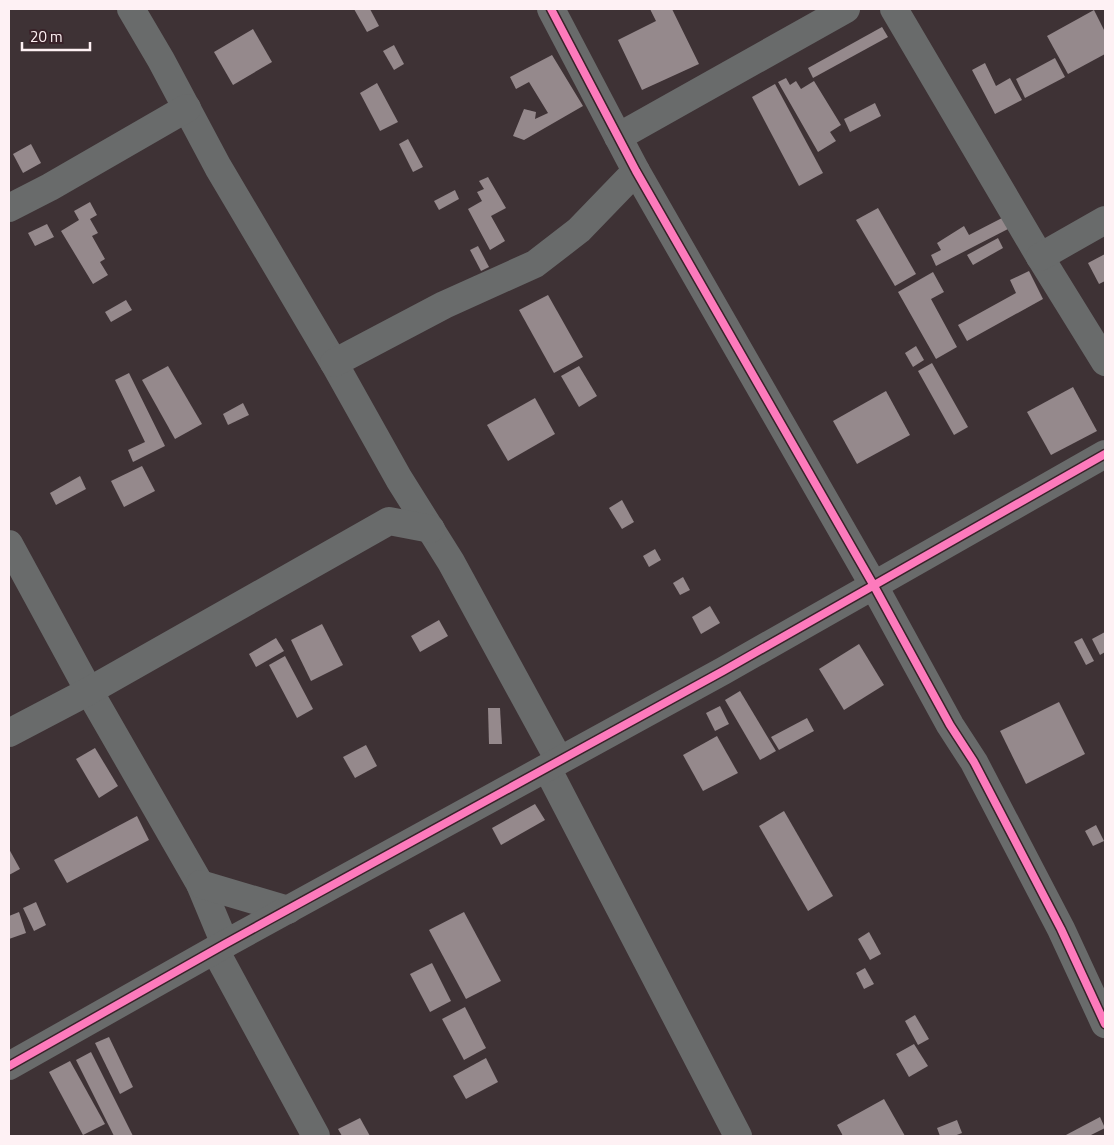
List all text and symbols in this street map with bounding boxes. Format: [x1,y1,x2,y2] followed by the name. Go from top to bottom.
[22,20,90,52] scale bar
[30,25,63,48] text: 20 m

